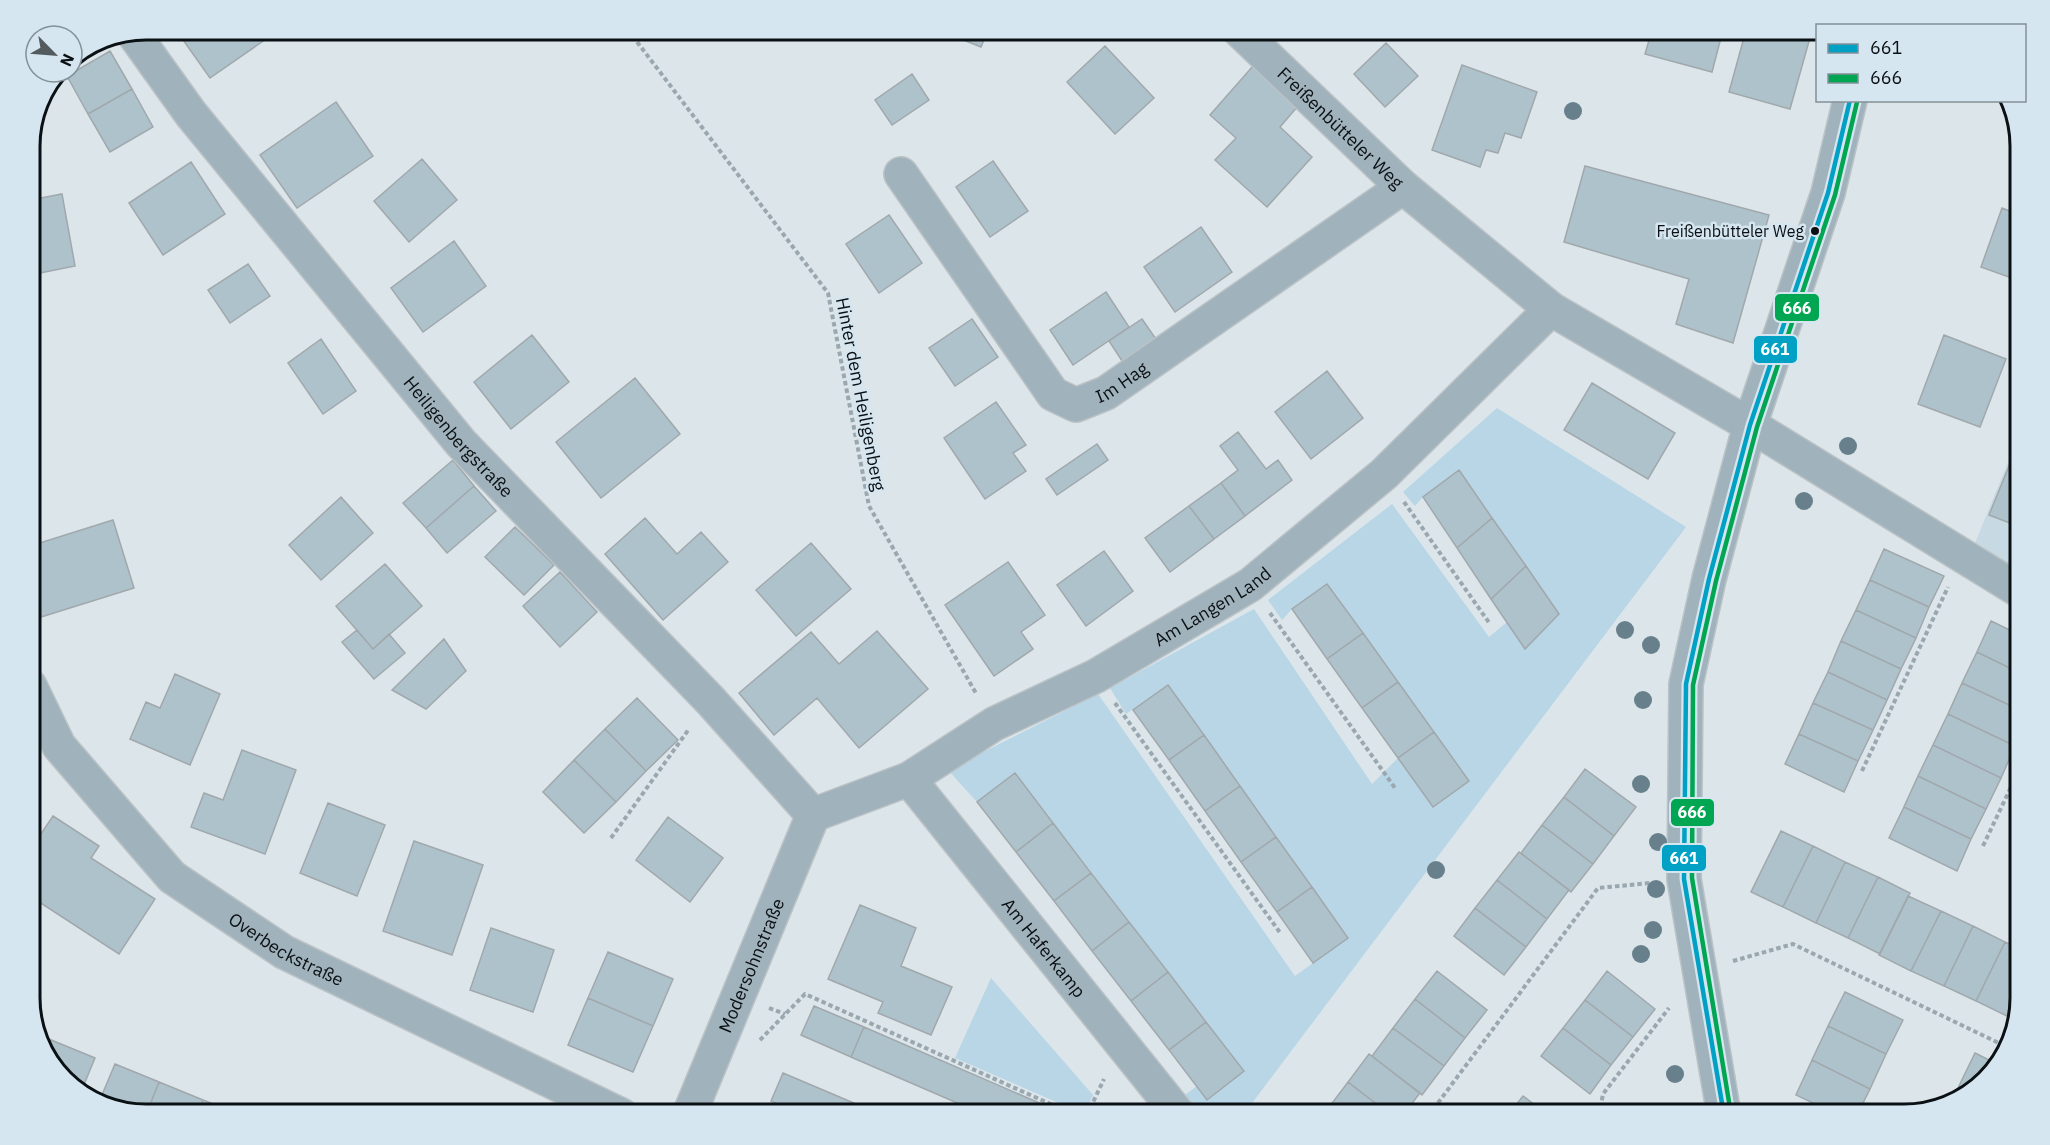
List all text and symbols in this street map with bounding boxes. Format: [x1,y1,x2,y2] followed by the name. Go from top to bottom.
[24,24,84,84] north arrow
[1816,24,2026,102] legend
[1870,36,1902,59] text: 661
[56,51,79,70] text: N
[1273,62,1409,194] street label: Freißenbütteler Weg
[1870,66,1902,89] text: 666
[1656,221,1805,241] place label: Freißenbütteler Weg
[1809,225,1821,237] marker: Freißenbütteler Weg
[1774,293,1820,322] line badge: 666
[831,295,891,493] street label: Hinter dem Heiligenberg
[1783,298,1812,318] text: 666
[1753,335,1798,364] line badge: 661
[1761,339,1790,359] text: 661
[1092,356,1153,408] street label: Im Hag
[399,371,519,502] street label: Heiligenbergstraße
[1149,561,1275,651] street label: Am Langen Land
[1670,798,1715,827] line badge: 666
[1678,802,1707,822] text: 666
[1661,844,1707,872] line badge: 661
[1670,848,1699,868] text: 661
[997,893,1091,1002] street label: Am Haferkamp
[713,894,789,1036] street label: Modersohnstraße
[224,907,348,991] street label: Overbeckstraße

